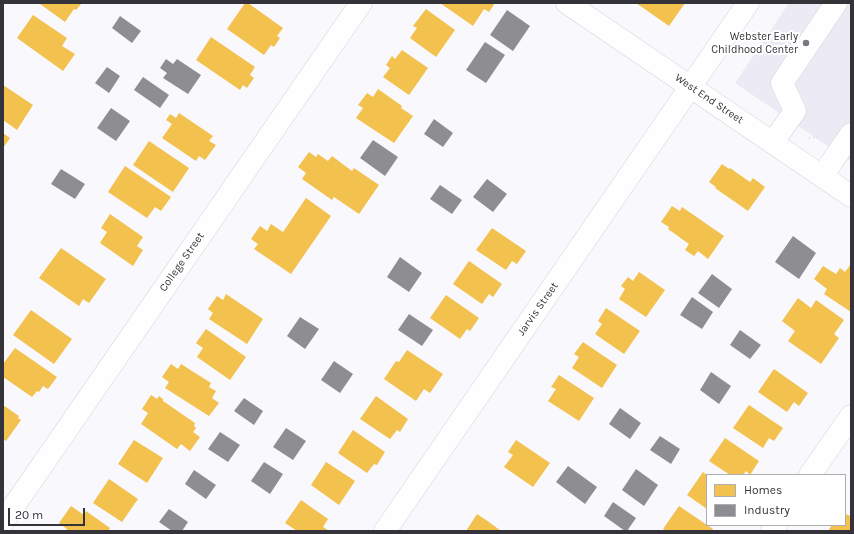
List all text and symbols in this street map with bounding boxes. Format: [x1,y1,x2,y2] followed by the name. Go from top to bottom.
[711,30,798,56] place label: Webster Early Childhood Center
[801,38,811,48] marker: Webster Early Childhood Center
[672,71,746,127] street label: West End Street
[157,230,207,294] street label: College Street
[515,280,561,338] street label: Jarvis Street
[706,474,846,526] legend
[744,483,782,497] text: Homes
[10,500,87,526] scale bar
[744,503,790,517] text: Industry
[15,508,43,522] text: 20 m

